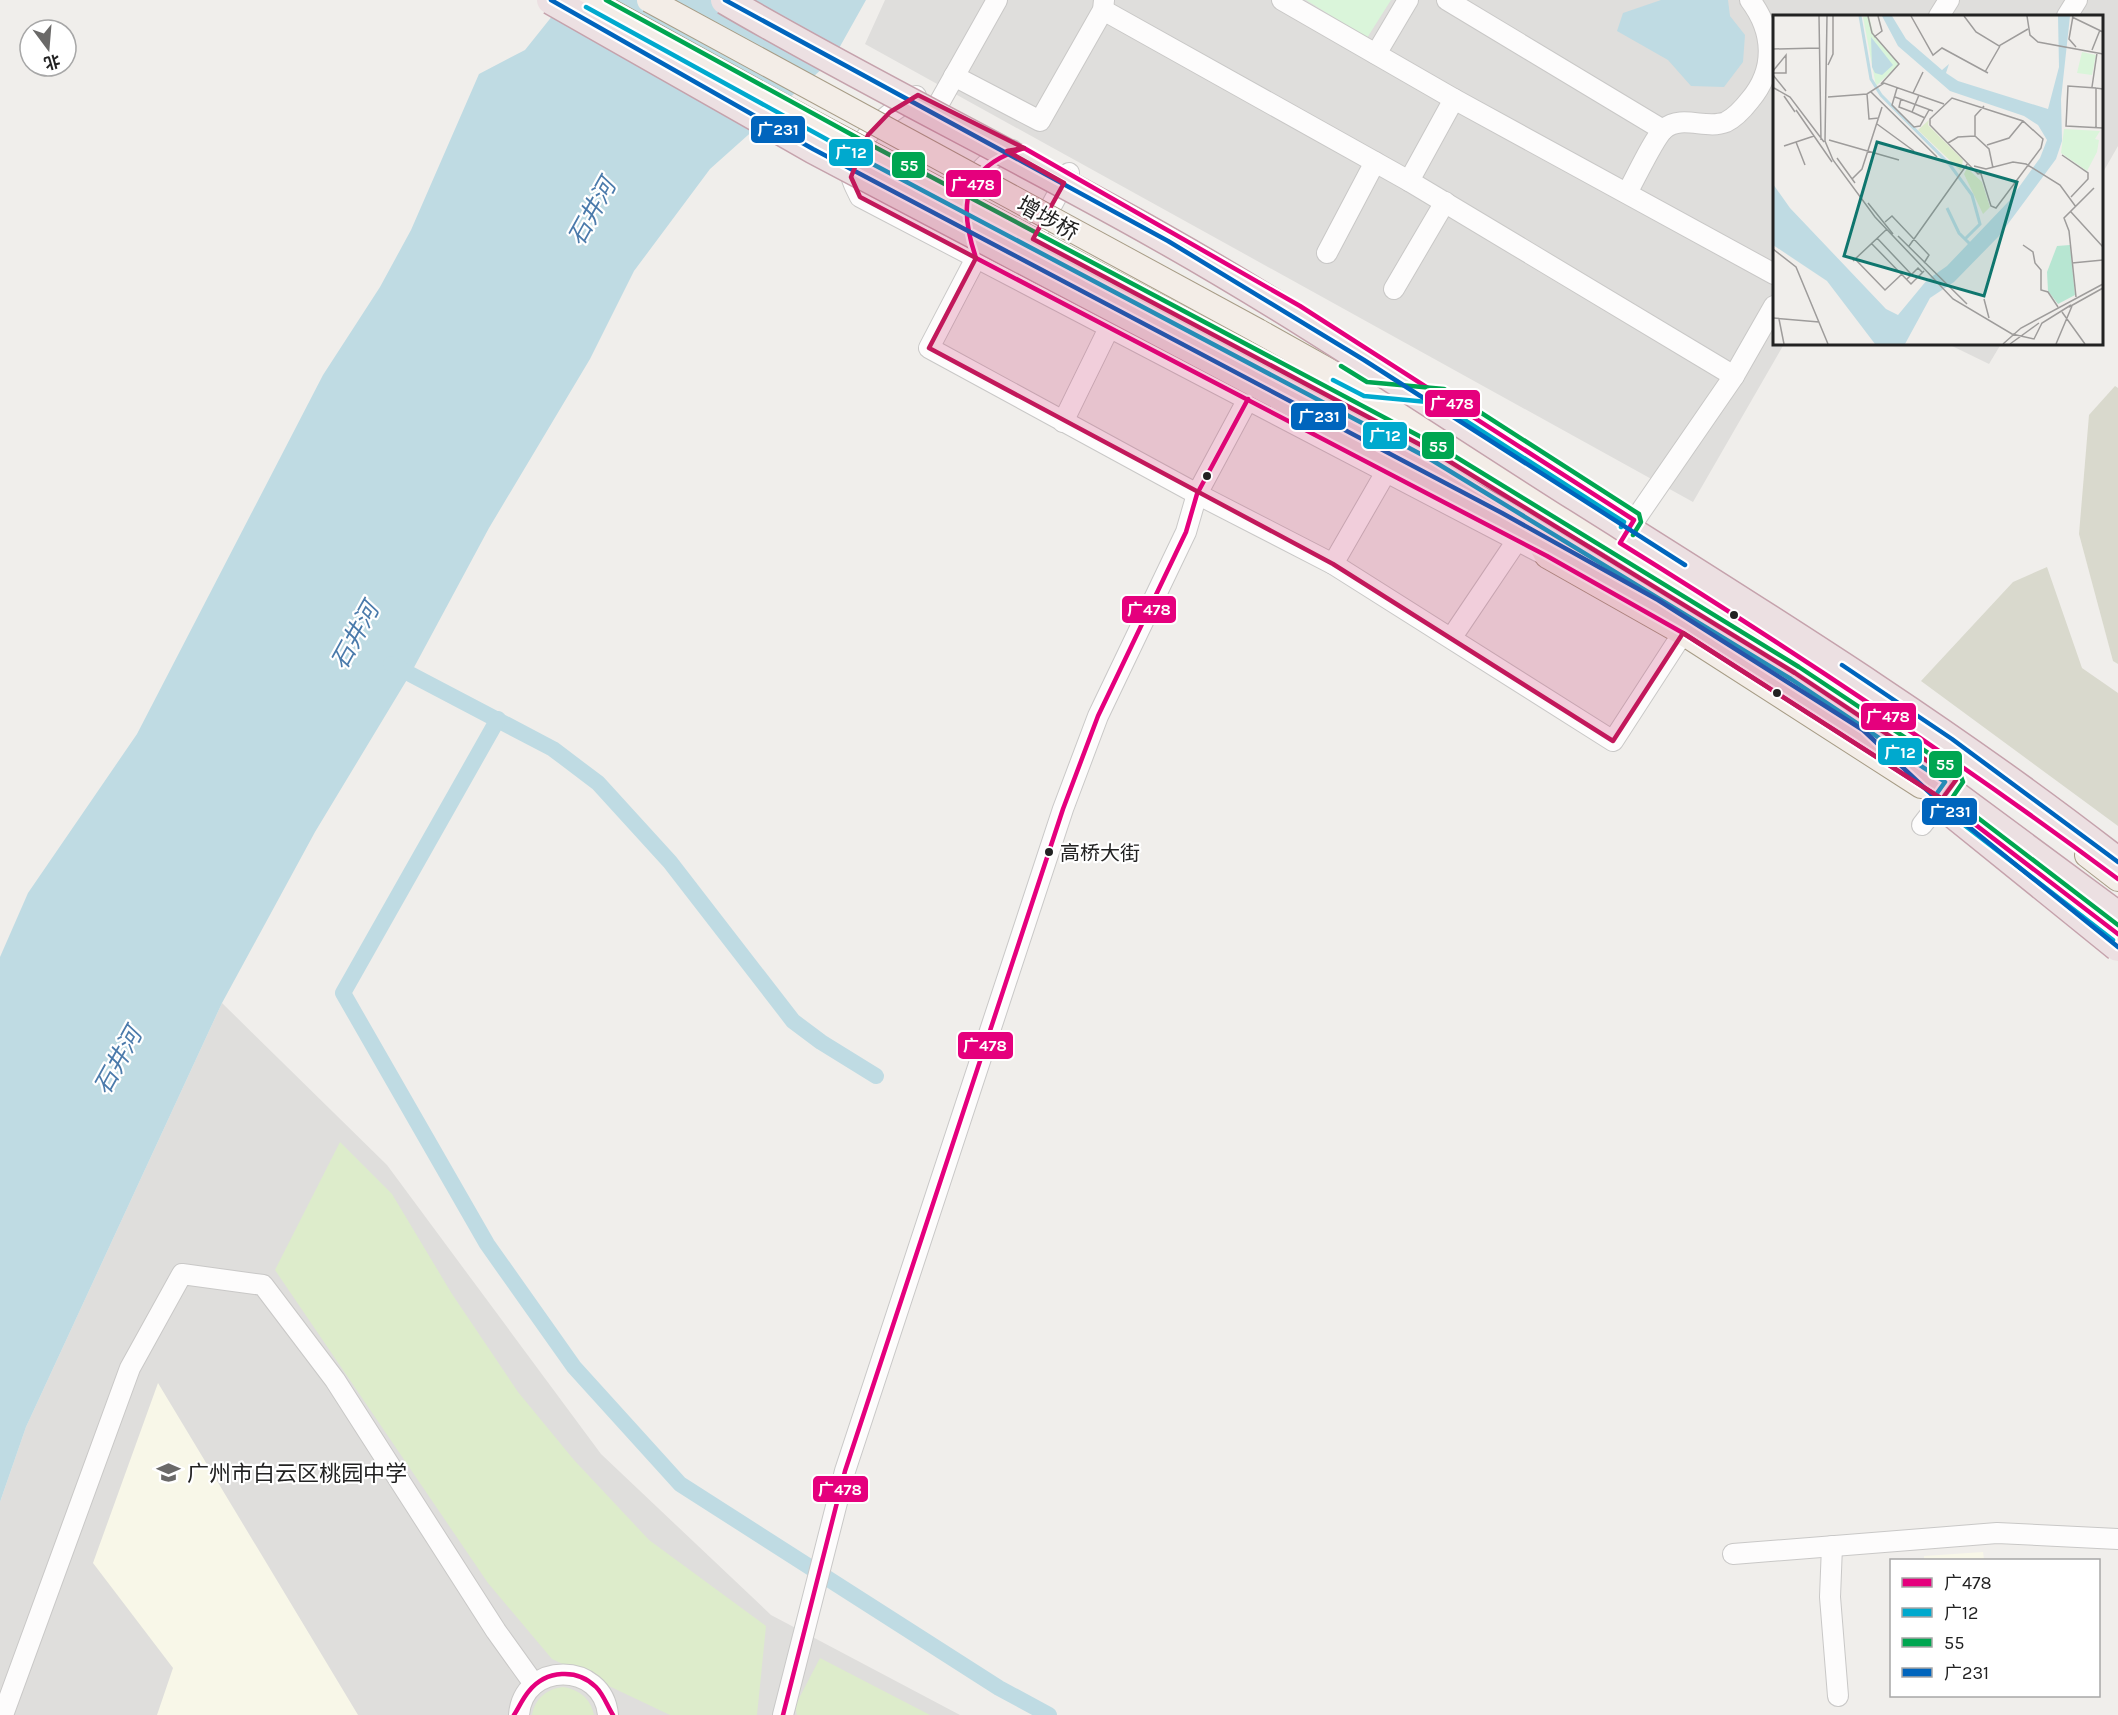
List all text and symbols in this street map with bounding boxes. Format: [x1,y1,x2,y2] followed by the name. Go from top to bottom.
[1773,15,2103,345] inset map
[18,18,78,78] north arrow
[42,51,62,73] text: 北
[750,115,806,144] line badge: 广231
[757,120,799,139] text: 广231
[828,138,874,167] line badge: 广12
[835,143,867,162] text: 广12
[891,151,926,179] line badge: 55
[900,156,918,175] text: 55
[945,169,1002,198] line badge: 广478
[562,170,624,250] water label: 石井河
[951,175,995,194] text: 广478
[1012,192,1083,246] street label: 增埗桥
[1424,389,1481,418] line badge: 广478
[1430,394,1474,413] text: 广478
[1290,402,1347,431] line badge: 广231
[1298,407,1340,426] text: 广231
[1362,421,1408,450] line badge: 广12
[1369,426,1401,445] text: 广12
[1421,431,1455,460] line badge: 55
[1429,437,1447,456] text: 55
[1201,470,1213,482] unlabelled marker
[325,594,387,674] water label: 石井河
[1121,595,1177,624] line badge: 广478
[1127,600,1171,619] text: 广478
[1728,609,1740,621] unlabelled marker
[1771,687,1783,699] unlabelled marker
[1860,702,1917,731] line badge: 广478
[1866,707,1910,726] text: 广478
[1877,737,1923,766] line badge: 广12
[1884,743,1916,762] text: 广12
[1928,750,1963,779] line badge: 55
[1936,755,1954,774] text: 55
[1921,797,1978,826] line badge: 广231
[1929,802,1971,821] text: 广231
[1060,842,1140,865] place label: 高桥大街
[1043,846,1055,858] marker: 高桥大街
[88,1019,150,1099] water label: 石井河
[957,1031,1014,1060] line badge: 广478
[963,1036,1007,1055] text: 广478
[156,1460,182,1486] school or university icon: 广州市白云区桃园中学
[187,1461,407,1487] place label: 广州市白云区桃园中学
[812,1475,869,1503] line badge: 广478
[818,1480,862,1499] text: 广478
[1890,1559,2100,1697] legend
[1944,1572,1992,1594] text: 广478
[1944,1602,1978,1624] text: 广12
[1944,1632,1964,1654] text: 55
[1944,1662,1989,1684] text: 广231

